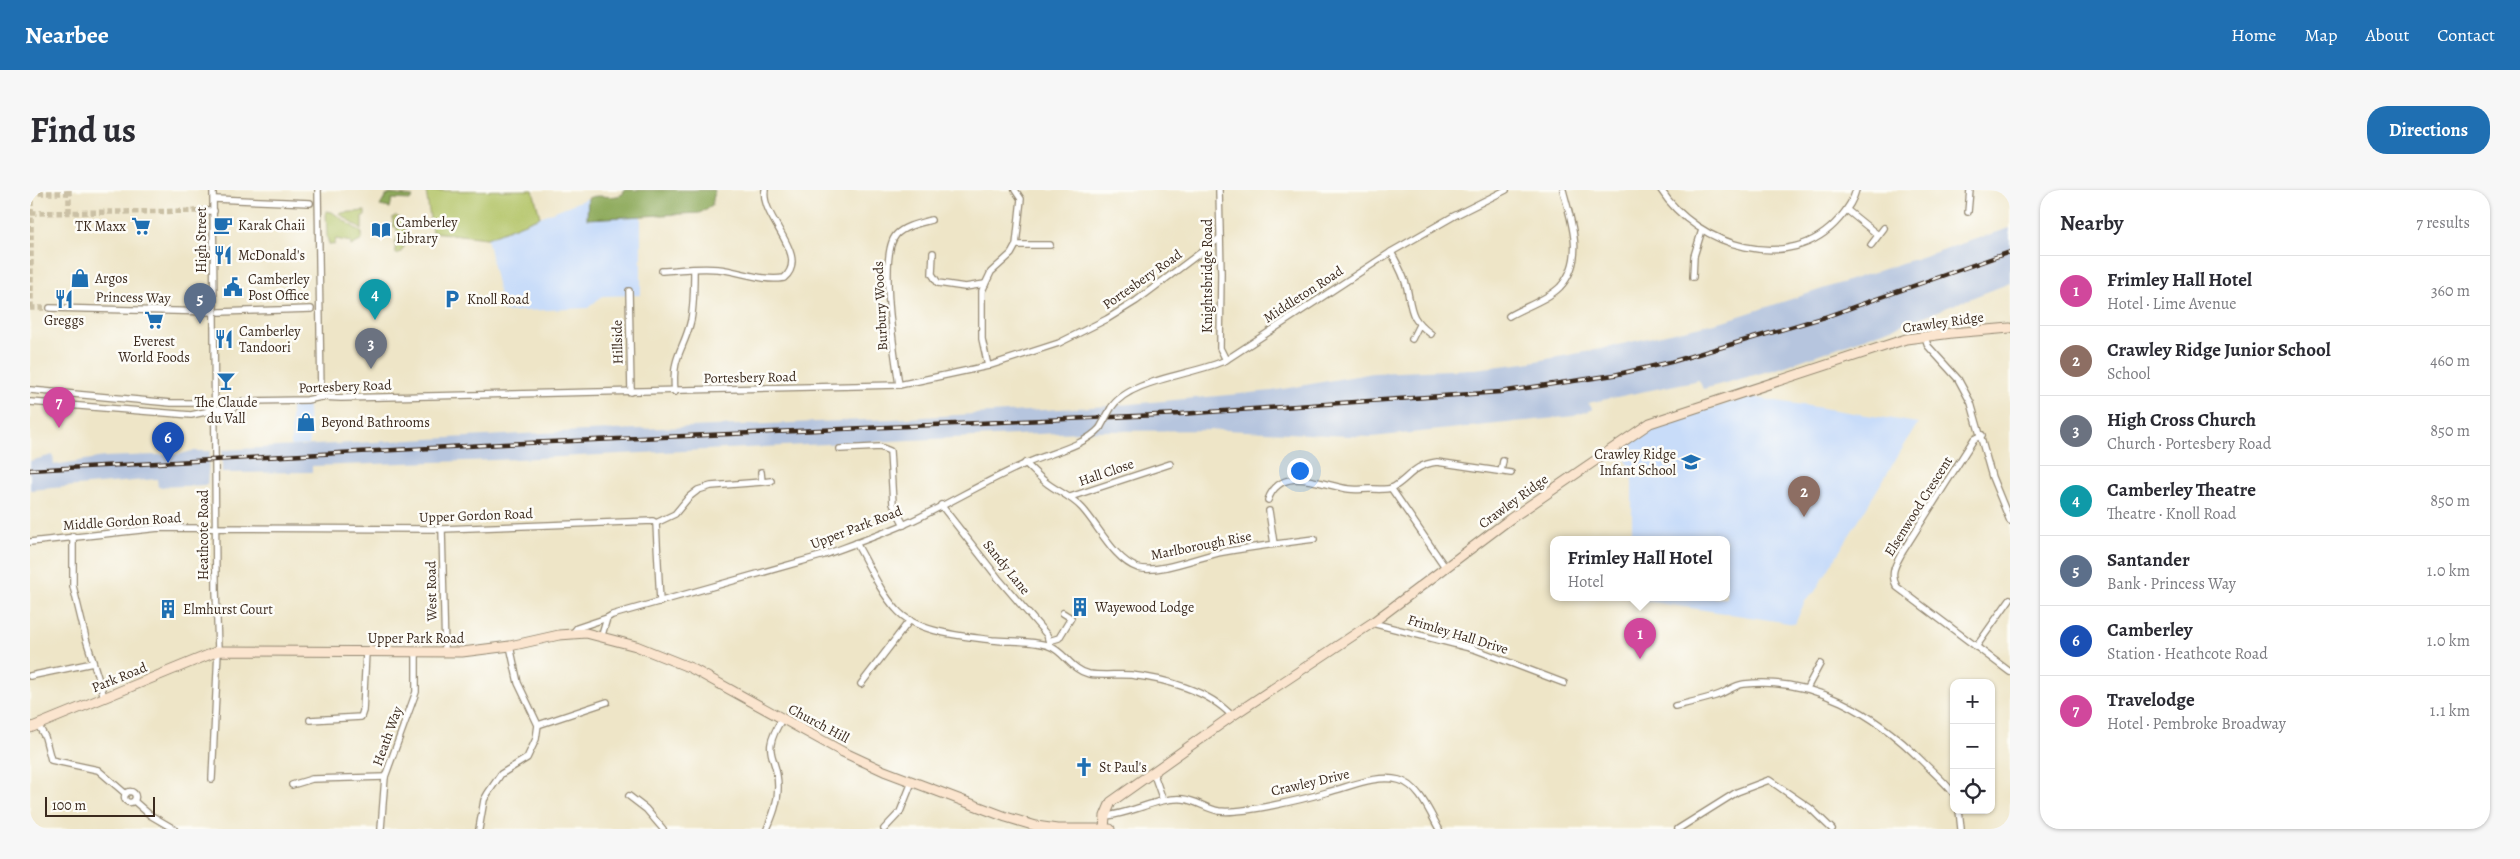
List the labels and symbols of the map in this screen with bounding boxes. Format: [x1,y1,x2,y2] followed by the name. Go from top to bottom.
[192,207,211,273] street label: High Street
[396,213,458,248] place label: Camberley Library
[212,214,234,236] cafe icon: Karak Chaii
[130,215,152,237] supermarket icon: TK Maxx
[238,216,305,235] place label: Karak Chaii
[75,217,126,236] place label: TK Maxx
[1198,218,1217,333] street label: Knightsbridge Road
[370,219,392,241] library icon: Camberley Library
[212,244,234,266] restaurant icon: McDonald's
[1099,245,1186,314] street label: Portesbery Road
[238,246,305,265] place label: McDonald's
[869,261,892,351] street label: Burbury Woods
[1260,261,1347,327] street label: Middleton Road
[69,267,91,289] shop icon: Argos
[94,269,128,288] place label: Argos
[248,270,310,305] place label: Camberley Post Office
[222,276,244,298] public building icon: Camberley Post Office
[359,279,391,320] pin: 4
[184,283,216,324] pin: 5
[95,287,171,308] street label: Princess Way
[53,288,75,310] restaurant icon: Greggs
[441,288,463,310] parking icon: Knoll Road
[467,290,530,309] place label: Knoll Road
[1901,307,1985,338] street label: Crawley Ridge
[143,309,165,331] supermarket icon: Everest World Foods
[44,311,84,330] place label: Greggs
[608,320,627,364] street label: Hillside
[239,322,301,357] place label: Camberley Tandoori
[213,328,235,350] restaurant icon: Camberley Tandoori
[355,328,387,369] pin: 3
[117,332,190,367] place label: Everest World Foods
[703,367,797,388] street label: Portesbery Road
[215,370,237,392] bar icon: The Claude du Vall
[298,375,392,398] street label: Portesbery Road
[43,387,75,428] pin: 7
[195,393,257,428] place label: The Claude du Vall
[295,411,317,433] shop icon: Beyond Bathrooms
[321,413,430,432] place label: Beyond Bathrooms
[152,422,184,463] pin: 6
[1594,445,1677,480] place label: Crawley Ridge Infant School
[1680,451,1702,473] school or university icon: Crawley Ridge Infant School
[1880,452,1957,560] street label: Elsenwood Crescent
[1076,454,1136,491] street label: Hall Close
[1287,458,1313,484] your location
[1475,470,1552,533] street label: Crawley Ridge
[1788,476,1820,517] pin: 2
[194,489,213,580] street label: Heathcote Road
[808,501,905,554] street label: Upper Park Road
[419,504,534,527] street label: Upper Gordon Road
[62,508,182,535] street label: Middle Gordon Road
[1149,526,1253,565] street label: Marlborough Rise
[979,536,1035,599] street label: Sandy Lane
[421,560,442,622] street label: West Road
[1069,596,1091,618] building icon: Wayewood Lodge
[157,598,179,620] building icon: Elmhurst Court
[1094,598,1194,617] place label: Wayewood Lodge
[183,600,273,619] place label: Elmhurst Court
[1405,610,1511,659] street label: Frimley Hall Drive
[1624,618,1656,659] pin: 1
[368,629,465,648] street label: Upper Park Road
[89,658,150,697] street label: Park Road
[785,699,853,748] street label: Church Hill
[368,703,407,769] street label: Heath Way
[1073,756,1095,778] church icon: St Paul's
[1099,758,1147,777] place label: St Paul's
[1269,764,1351,801] street label: Crawley Drive
[45,794,155,817] scale bar

